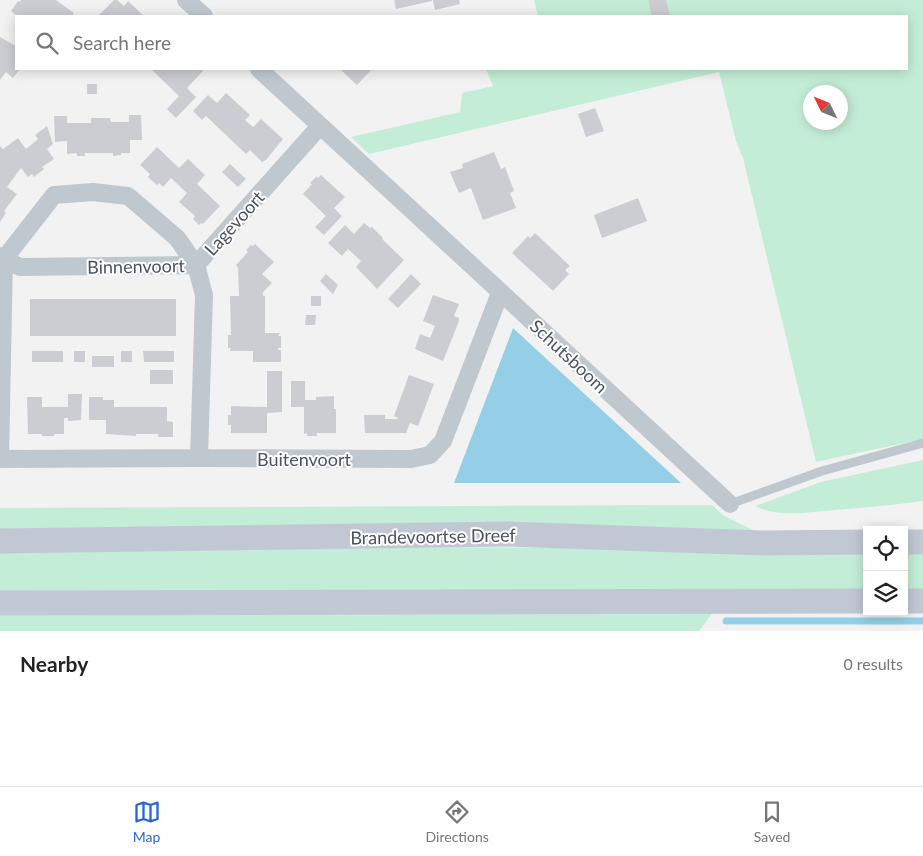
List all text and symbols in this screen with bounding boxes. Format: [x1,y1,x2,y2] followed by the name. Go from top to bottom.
[15,15,908,70] search box
[33,29,61,57] icon: search
[73,31,171,54] text: Search here
[803,85,848,130] north arrow
[199,186,269,260] street label: Lagevoort
[87,254,186,278] street label: Binnenvoort
[526,315,612,397] street label: Schutsboom
[257,448,352,470] street label: Buitenvoort
[350,524,517,548] street label: Brandevoortse Dreef
[863,526,908,616] map controls
[863,526,908,571] button: locate
[863,571,908,616] button: layers
[20,651,88,676] text: Nearby
[843,654,903,673] text: 0 results
[133,798,161,845] tab: Map
[426,798,489,845] tab: Directions
[754,798,790,845] tab: Saved

